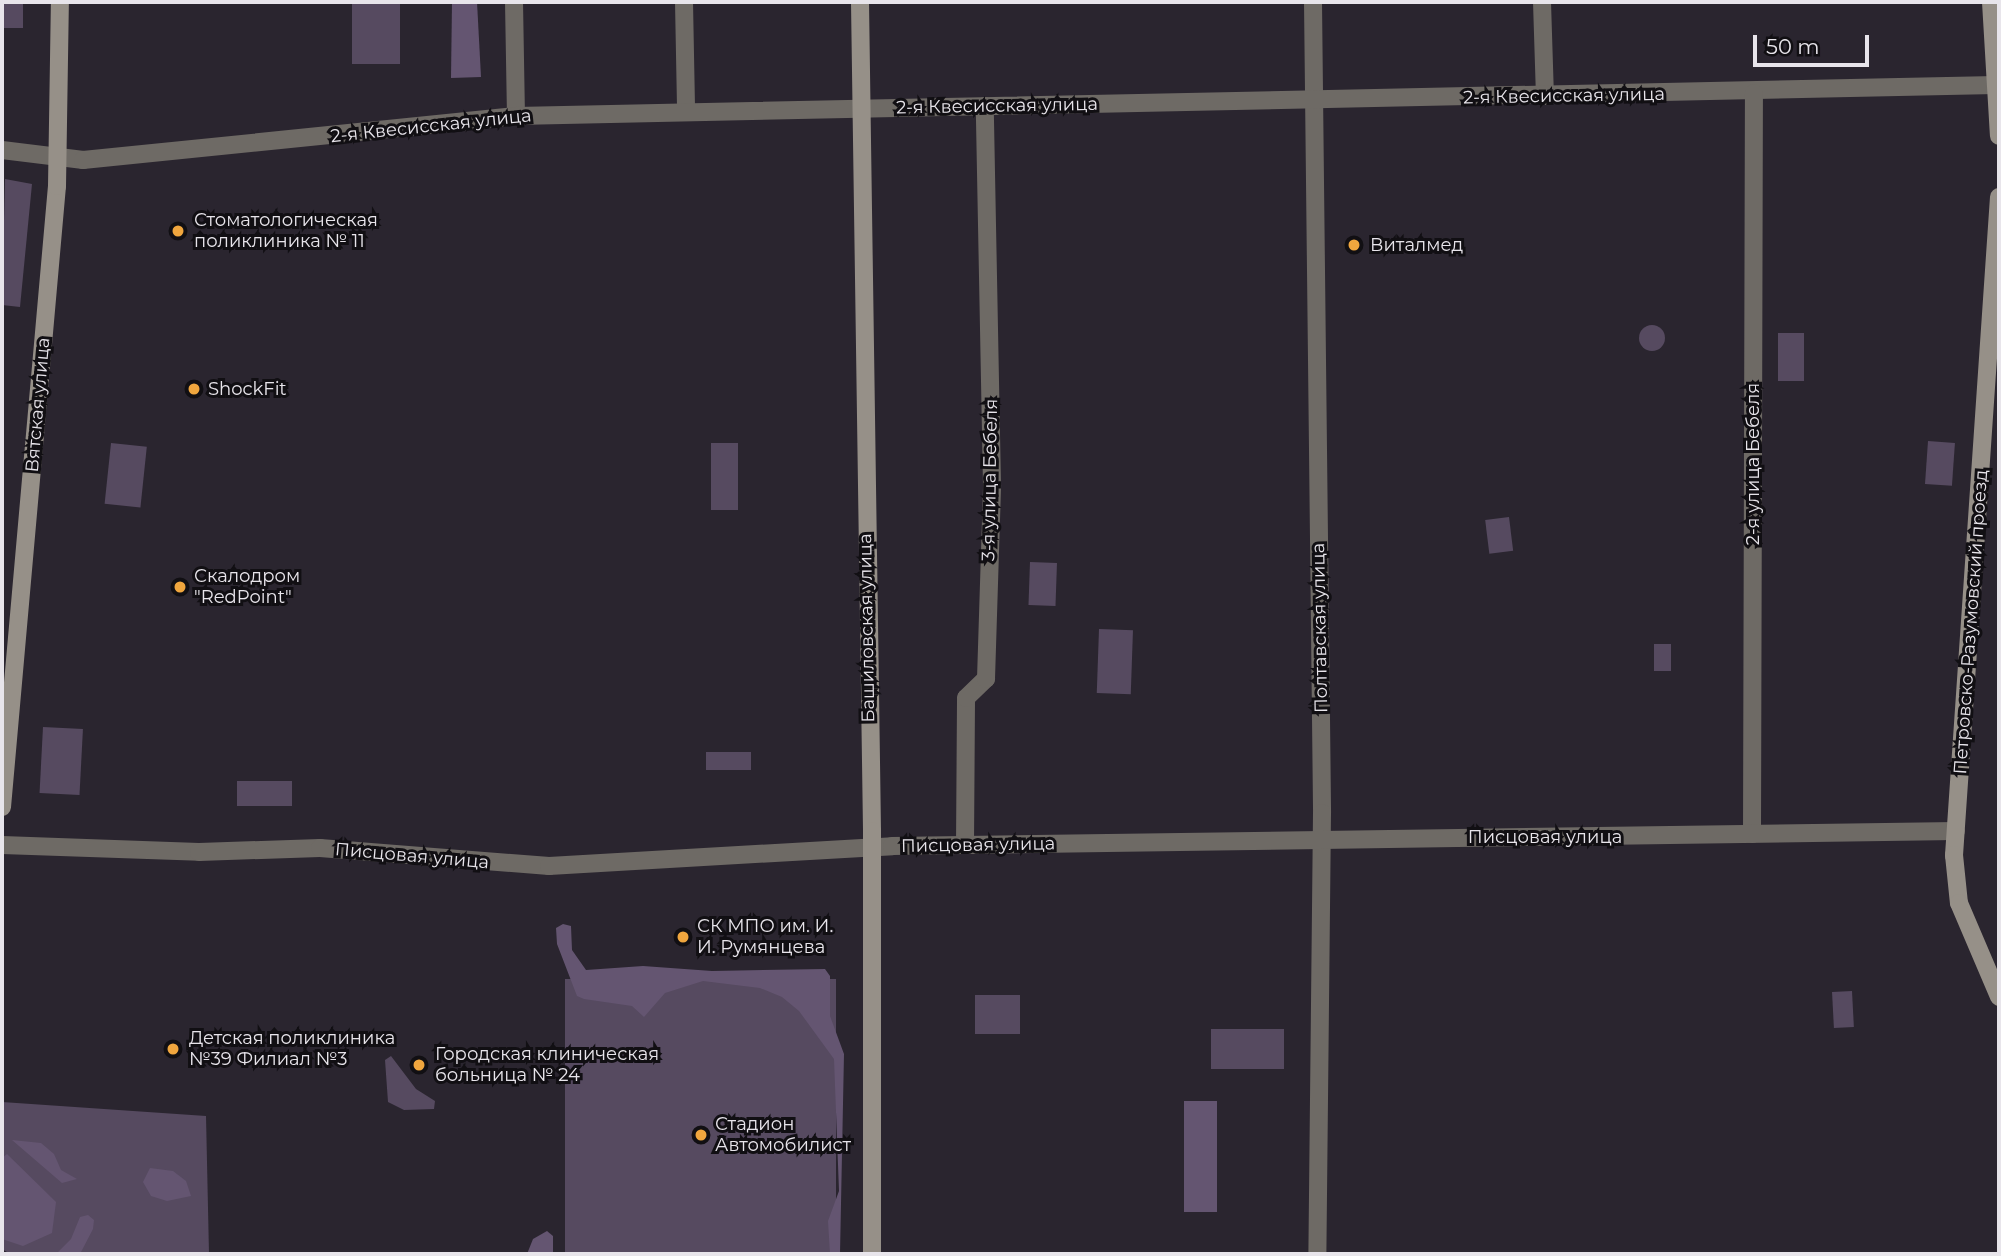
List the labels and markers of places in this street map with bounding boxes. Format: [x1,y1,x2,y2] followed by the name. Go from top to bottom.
[194,210,378,252] place label: Стоматологическая поликлиника № 11
[168,221,188,241] marker: Стоматологическая поликлиника № 11
[1370,234,1463,256] place label: Виталмед
[1344,235,1364,255] marker: Виталмед
[208,378,287,400] place label: ShockFit
[186,381,202,397] marker: ShockFit
[194,566,300,608] place label: Скалодром "RedPoint"
[172,579,188,595] marker: Скалодром "RedPoint"
[697,916,833,958] place label: СК МПО им. И. И. Румянцева
[675,929,691,945] marker: СК МПО им. И. И. Румянцева
[189,1028,395,1070] place label: Детская поликлиника №39 Филиал №3
[163,1039,183,1059] marker: Детская поликлиника №39 Филиал №3
[435,1044,659,1086] place label: Городская клиническая больница № 24
[409,1055,429,1075] marker: Городская клиническая больница № 24
[715,1114,851,1156] place label: Стадион Автомобилист
[693,1127,709,1143] marker: Стадион Автомобилист

